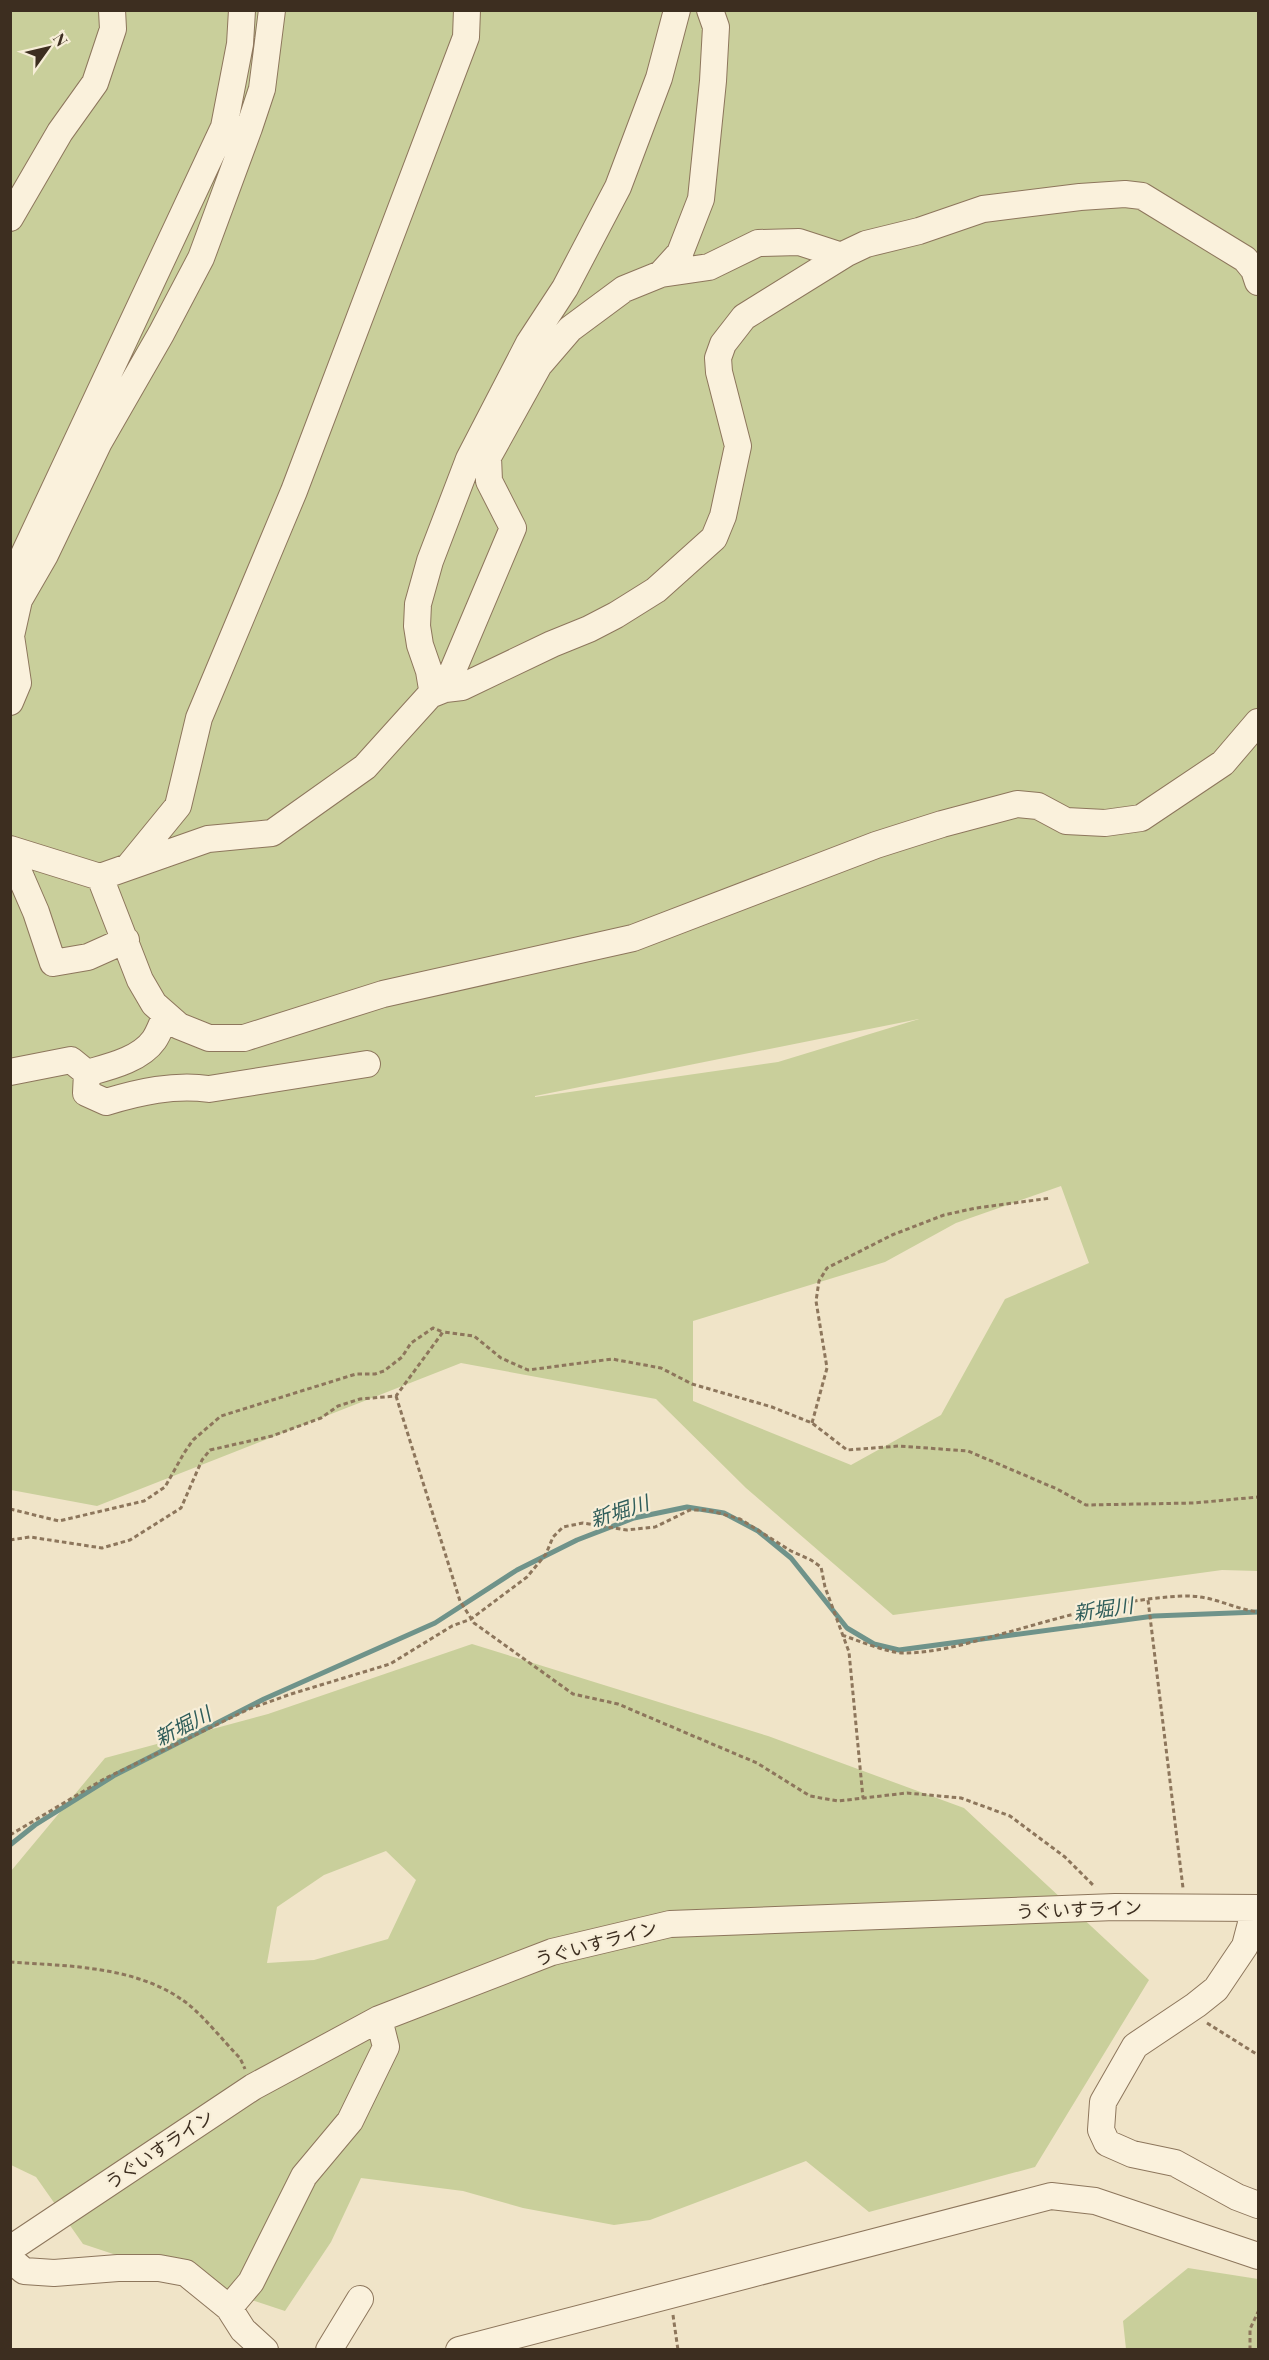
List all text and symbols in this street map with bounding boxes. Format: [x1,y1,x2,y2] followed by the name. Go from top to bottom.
[18,18,78,78] north arrow
[49,29,73,50] text: N
[586,1487,654,1532] water label: 新堀川
[1071,1590,1137,1626] water label: 新堀川
[149,1698,217,1751] water label: 新堀川
[1016,1895,1142,1923] street label: うぐいすライン
[532,1915,660,1971] street label: うぐいすライン
[100,2104,218,2194] street label: うぐいすライン

